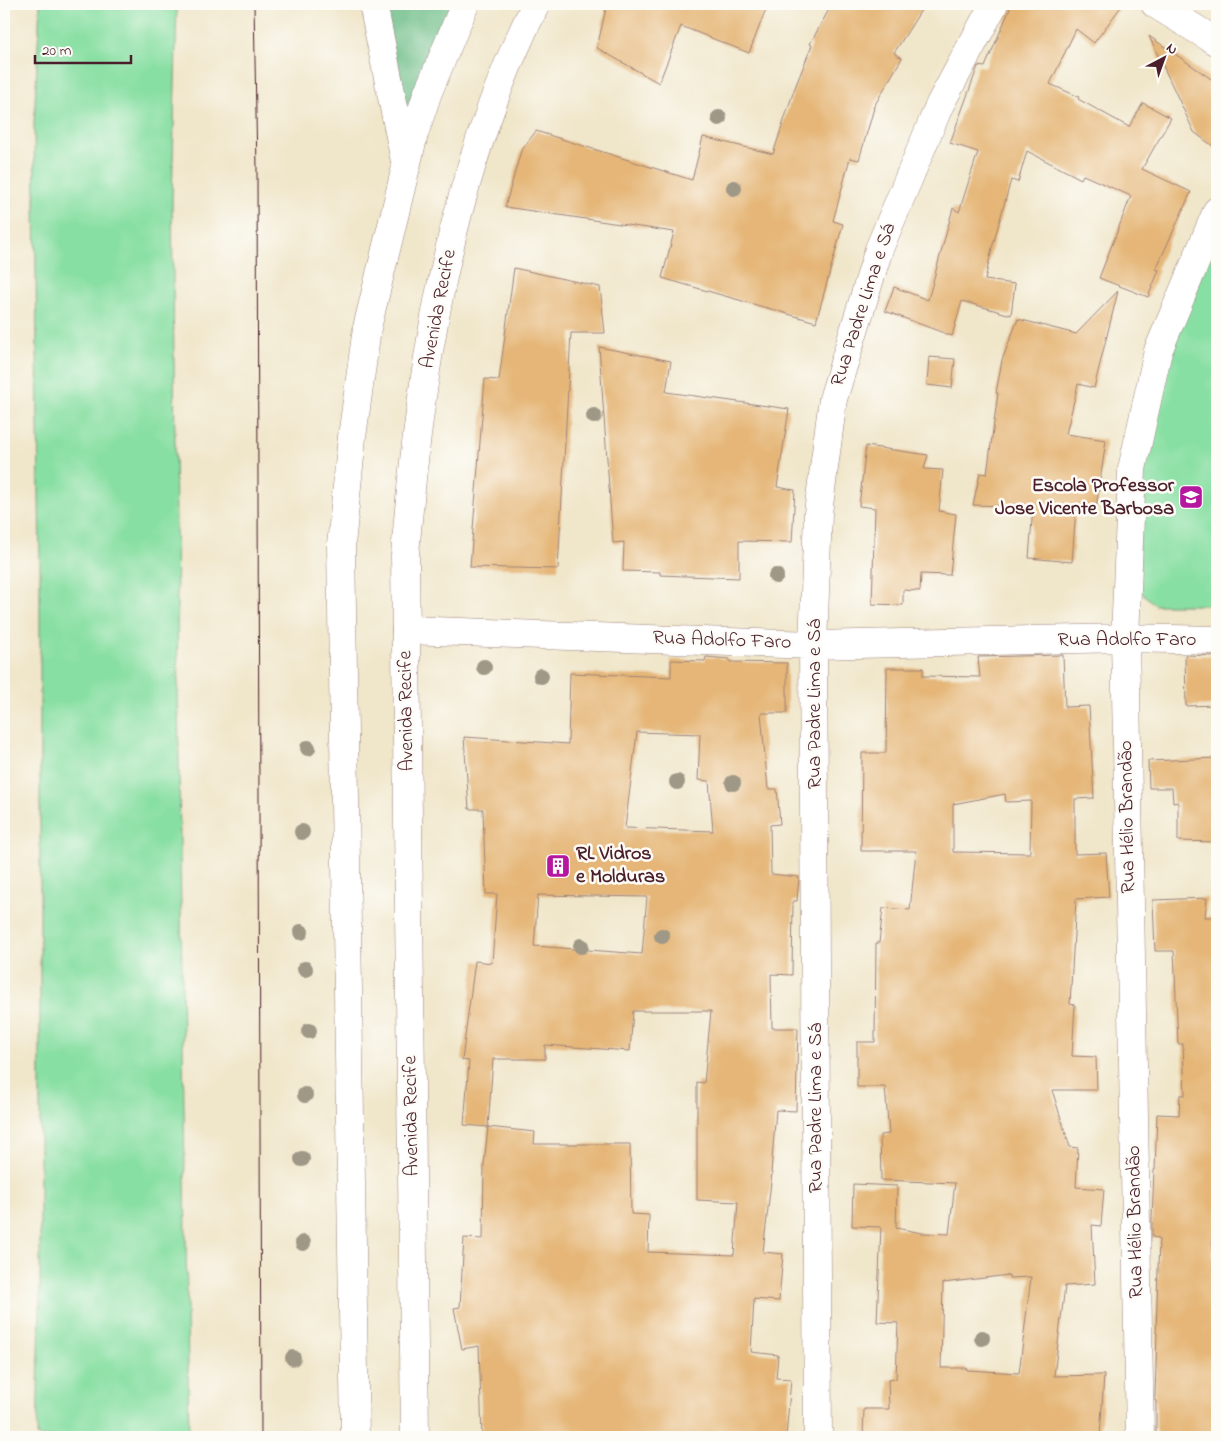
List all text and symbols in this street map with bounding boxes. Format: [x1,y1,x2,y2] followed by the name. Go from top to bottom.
[35,32,131,64] scale bar
[1138,32,1188,82] north arrow
[1161,38,1182,60] text: N
[42,40,72,62] text: 20 m
[824,220,904,390] street label: Rua Padre Lima e Sá
[413,247,465,371] street label: Avenida Recife
[995,472,1175,524] place label: Escola Professor Jose Vicente Barbosa
[1178,484,1204,510] school or university icon: Escola Professor Jose Vicente Barbosa
[801,619,830,789] street label: Rua Padre Lima e Sá
[652,624,792,658] street label: Rua Adolfo Faro
[1058,626,1196,655] street label: Rua Adolfo Faro
[391,650,423,772] street label: Avenida Recife
[1112,740,1144,894] street label: Rua Hélio Brandão
[576,840,665,892] place label: RL Vidros e Molduras
[545,853,571,879] building icon: RL Vidros e Molduras
[802,1023,831,1193] street label: Rua Padre Lima e Sá
[396,1055,428,1177] street label: Avenida Recife
[1120,1145,1152,1299] street label: Rua Hélio Brandão

